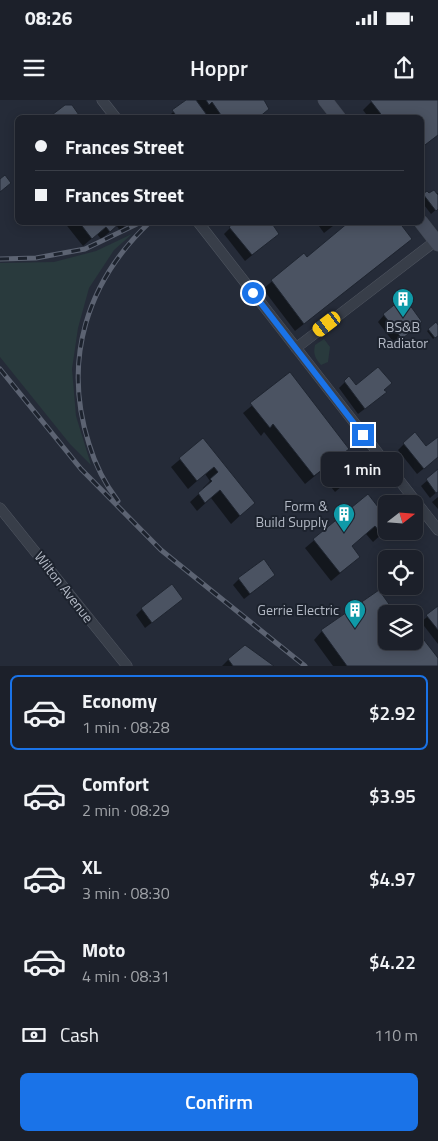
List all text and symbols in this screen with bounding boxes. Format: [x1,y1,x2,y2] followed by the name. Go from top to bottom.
[25,3,72,32] text: 08:26
[190,51,248,85] text: Hoppr
[20,54,48,82] icon: menu
[390,54,418,82] icon: share
[65,132,184,161] text: Frances Street
[65,180,184,209] text: Frances Street
[242,282,264,304] route start
[391,287,415,318] building icon: BS&B Radiator
[310,309,343,339] car
[378,316,428,353] place label: BS&B Radiator
[352,424,374,446] route end
[322,452,404,488] callout: 1 min
[343,457,381,481] text: 1 min
[255,495,328,532] place label: Form & Build Supply
[378,495,422,540] north arrow
[378,495,423,650] map controls
[332,502,356,533] building icon: Form & Build Supply
[30,547,99,627] street label: Wilton Avenue
[378,550,423,595] button: locate
[343,598,367,629] building icon: Gerrie Electric
[257,599,339,620] place label: Gerrie Electric
[378,605,423,650] button: layers
[82,686,157,715] text: Economy
[22,690,67,735] icon: car
[369,698,416,727] text: $2.92
[82,715,170,739] text: 1 min · 08:28
[82,769,149,798] text: Comfort
[22,773,67,818] icon: car
[369,781,416,810] text: $3.95
[82,798,170,822] text: 2 min · 08:29
[82,852,102,881] text: XL
[22,856,67,901] icon: car
[369,864,416,893] text: $4.97
[82,881,170,905] text: 3 min · 08:30
[82,935,125,964] text: Moto
[22,939,67,984] icon: car
[369,947,416,976] text: $4.22
[82,964,170,988] text: 4 min · 08:31
[60,1020,99,1049] text: Cash
[20,1021,48,1049] icon: cash
[374,1023,418,1047] text: 110 m
[20,1073,418,1131] button: Confirm

